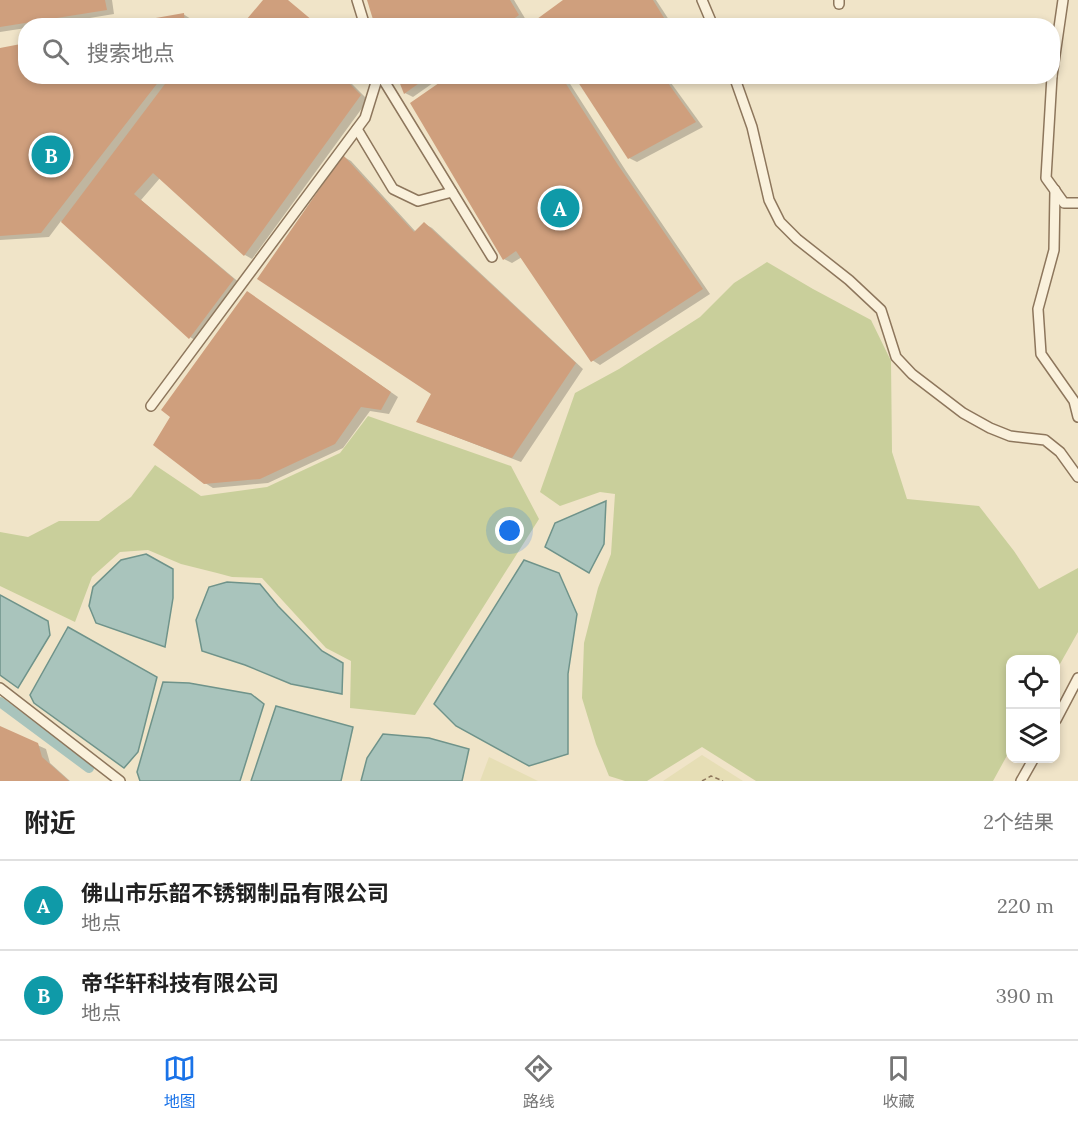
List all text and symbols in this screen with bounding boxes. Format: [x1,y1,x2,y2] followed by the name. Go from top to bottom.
[18,18,1060,84] search box
[39,35,72,68] icon: search
[87,39,175,67] text: 搜索地点
[32,132,70,178] pin: B
[540,186,580,230] pin: A
[495,516,524,545] your location
[1006,655,1060,763] map controls
[1006,655,1060,709] button: locate
[1006,709,1060,763] button: layers
[24,806,76,839] text: 附近
[983,809,1054,834] text: 2个结果
[81,879,389,907] text: 佛山市乐韶不锈钢制品有限公司
[37,893,50,918] text: A
[997,893,1054,918] text: 220 m
[81,910,121,935] text: 地点
[81,969,279,997] text: 帝华轩科技有限公司
[37,983,50,1008] text: B
[996,983,1054,1008] text: 390 m
[81,1000,121,1025] text: 地点
[163,1052,196,1112] tab: 地图
[522,1052,555,1112] tab: 路线
[882,1052,915,1112] tab: 收藏

